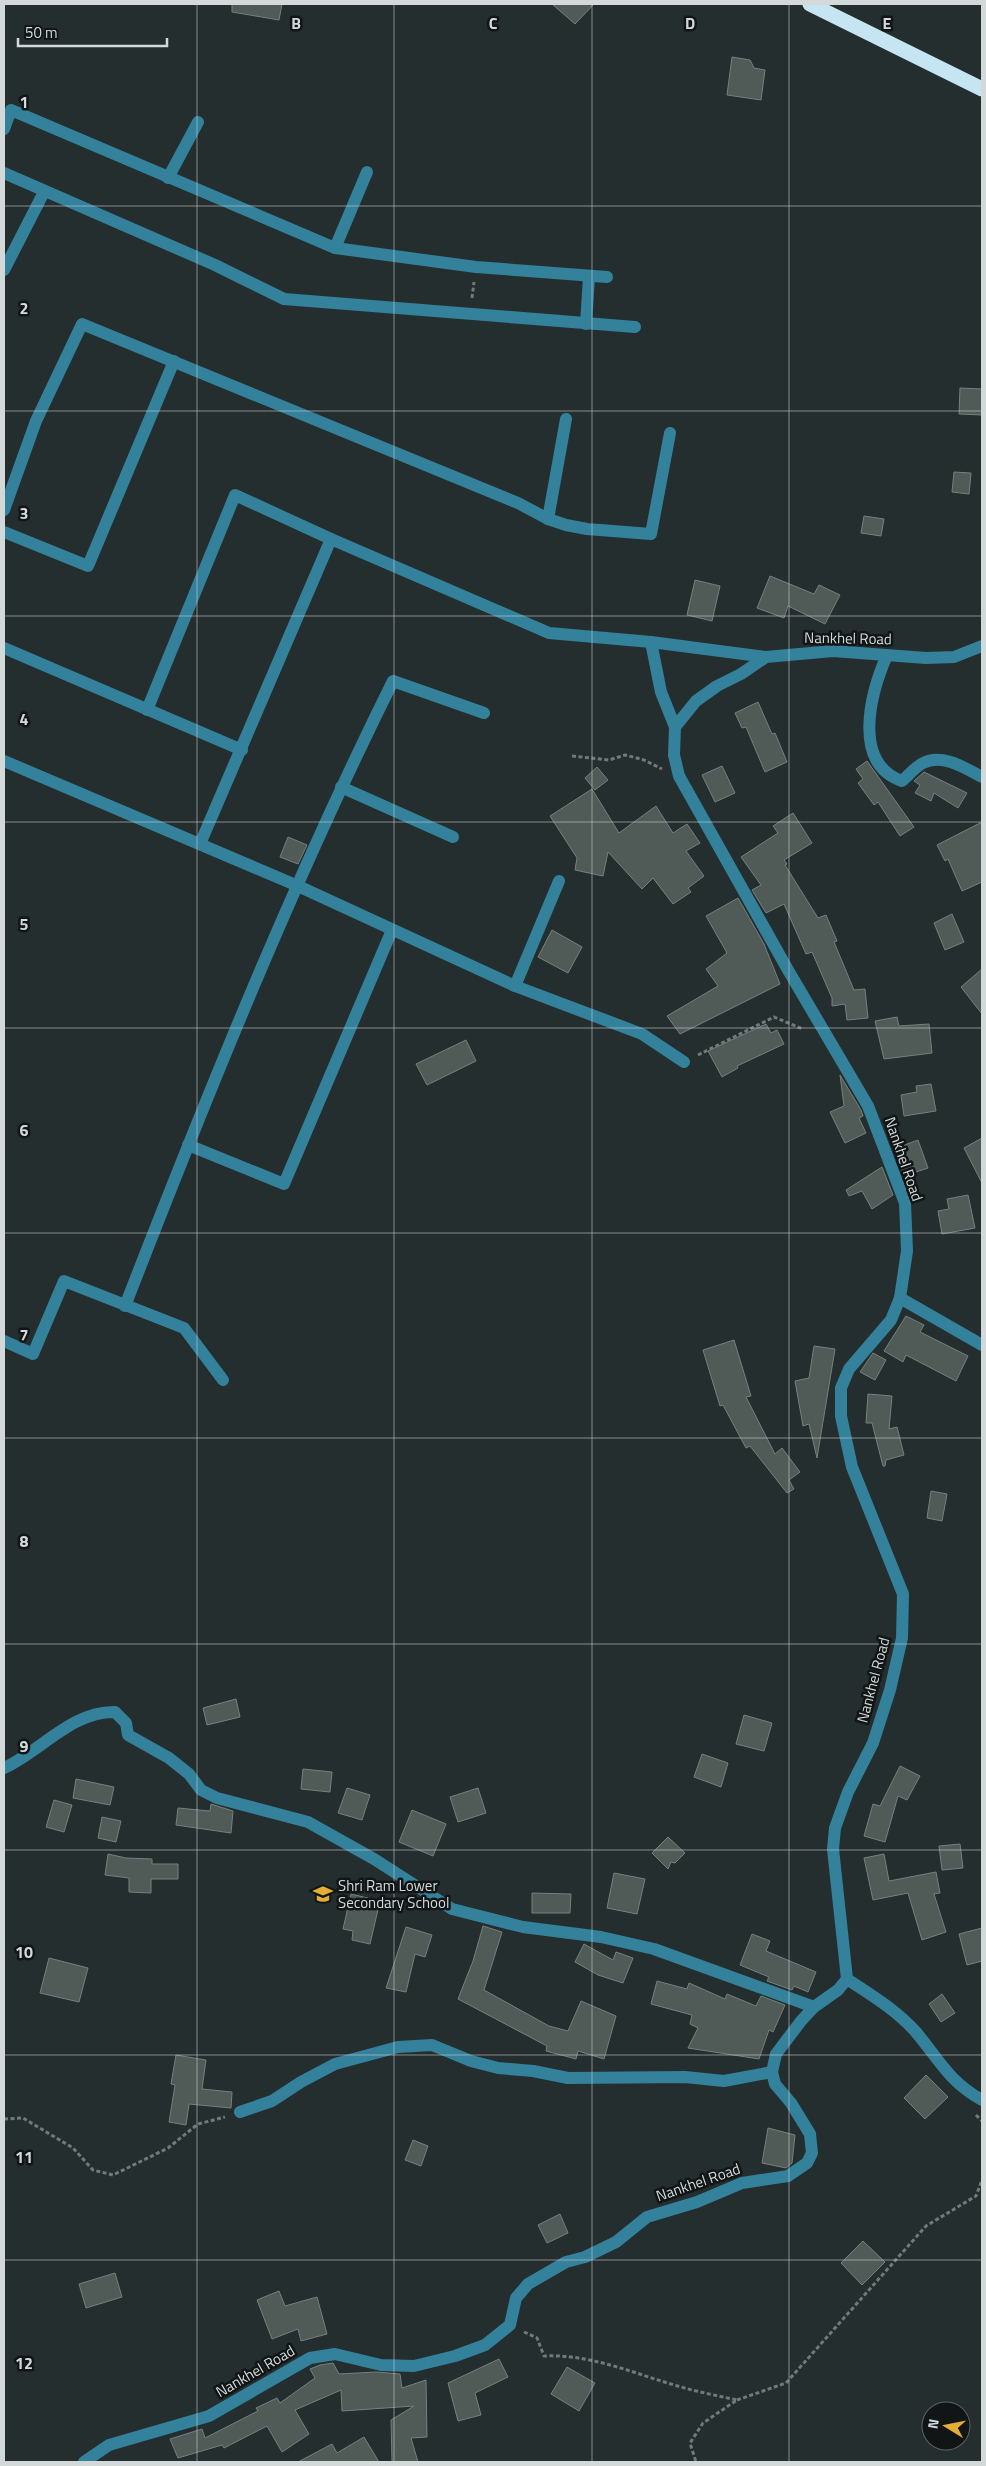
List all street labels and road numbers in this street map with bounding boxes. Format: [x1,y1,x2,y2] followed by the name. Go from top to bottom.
[804,626,892,650] street label: Nankhel Road
[879,1114,929,1204] street label: Nankhel Road
[851,1635,895,1725] street label: Nankhel Road
[653,2157,743,2207] street label: Nankhel Road
[211,2339,299,2403] street label: Nankhel Road

